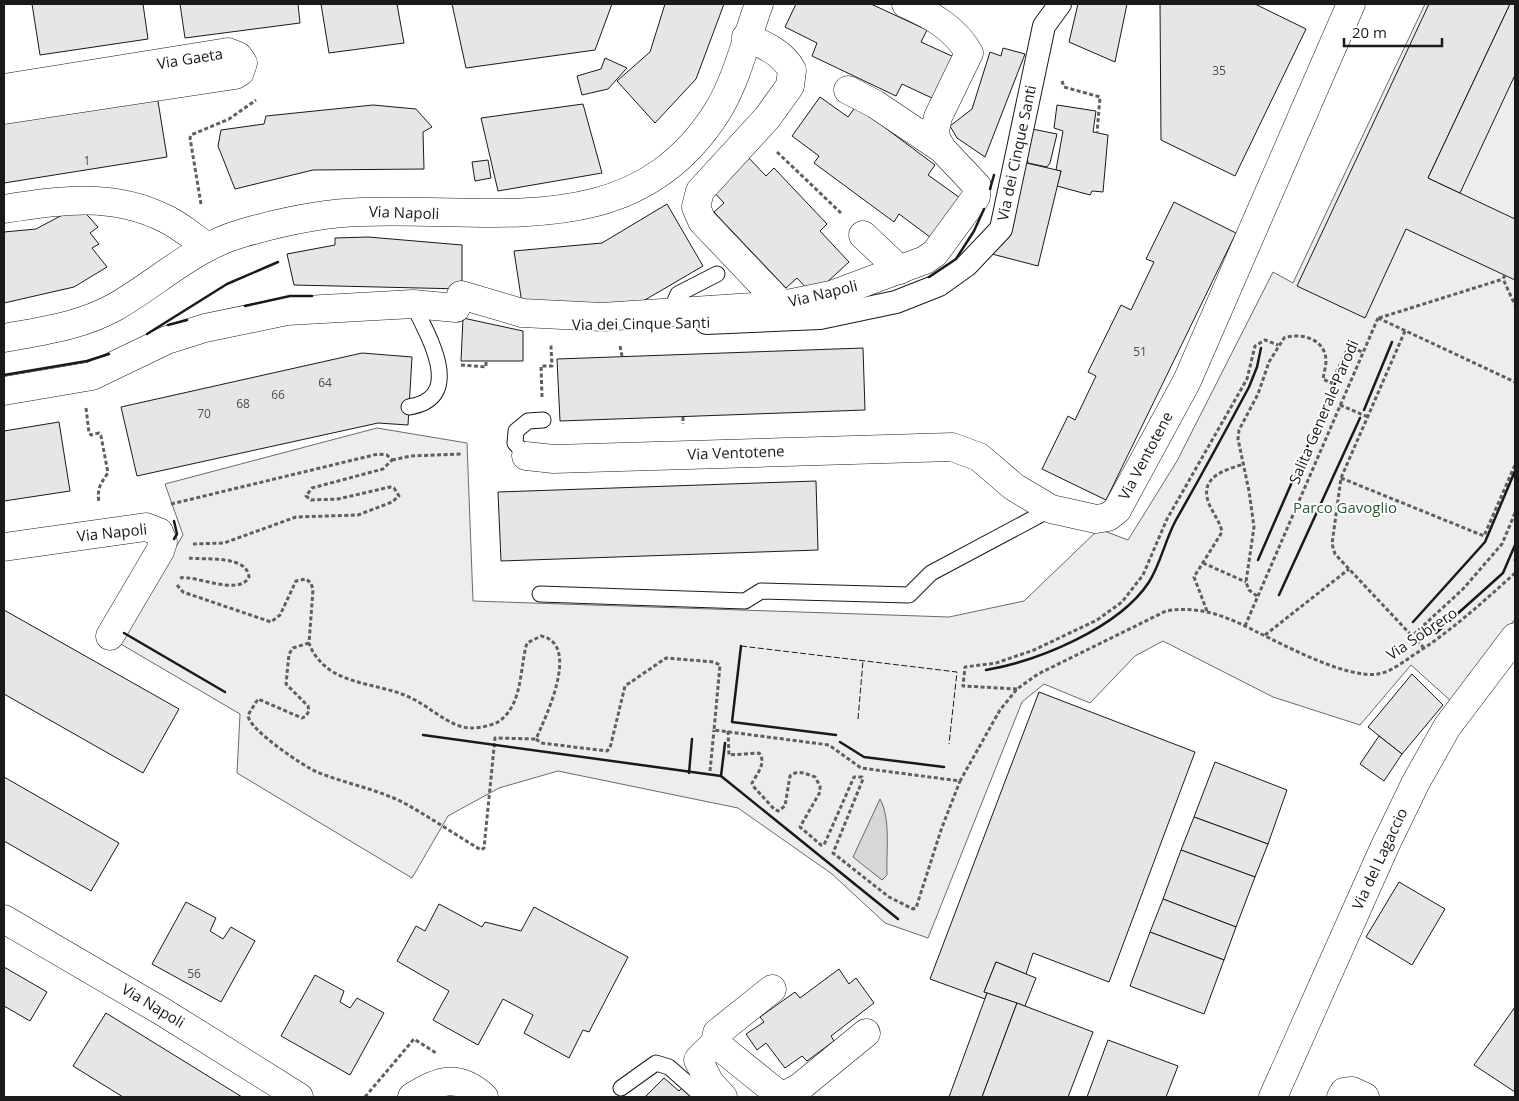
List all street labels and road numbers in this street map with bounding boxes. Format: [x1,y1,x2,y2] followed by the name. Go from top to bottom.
[156,43,224,73] street label: Via Gaeta
[992,83,1040,223] street label: Via dei Cinque Santi
[369,201,440,223] street label: Via Napoli
[786,275,859,311] street label: Via Napoli
[572,312,710,334] street label: Via dei Cinque Santi
[1284,336,1363,487] street label: Salita Generale Parodi
[1113,408,1177,503] street label: Via Ventotene
[687,440,785,464] street label: Via Ventotene
[76,518,148,546] street label: Via Napoli
[1382,602,1461,664] street label: Via Sobrero
[1347,804,1411,913] street label: Via del Lagaccio
[118,978,189,1032] street label: Via Napoli

